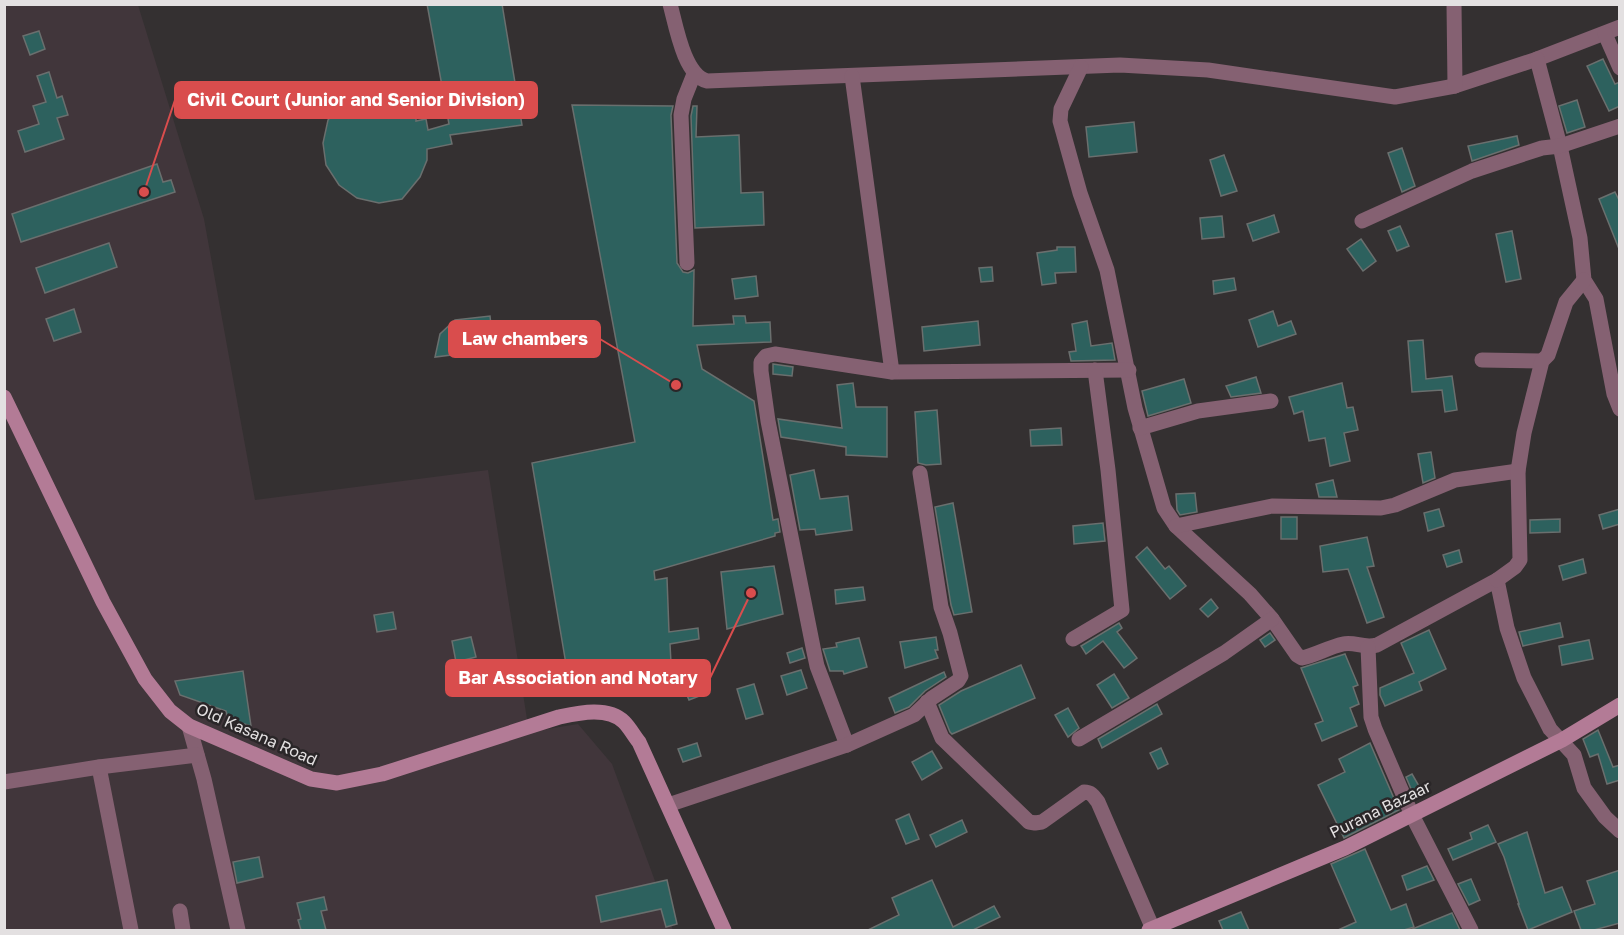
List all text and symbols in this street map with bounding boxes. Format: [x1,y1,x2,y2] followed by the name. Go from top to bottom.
[175,82,537,118] callout: Civil Court (Junior and Senior Division)
[187,88,525,110] text: Civil Court (Junior and Senior Division)
[449,321,600,357] callout: Law chambers
[462,327,588,349] text: Law chambers
[446,660,710,696] callout: Bar Association and Notary
[458,666,698,688] text: Bar Association and Notary
[193,698,321,770] street label: Old Kasana Road
[1326,776,1434,842] street label: Purana Bazaar

